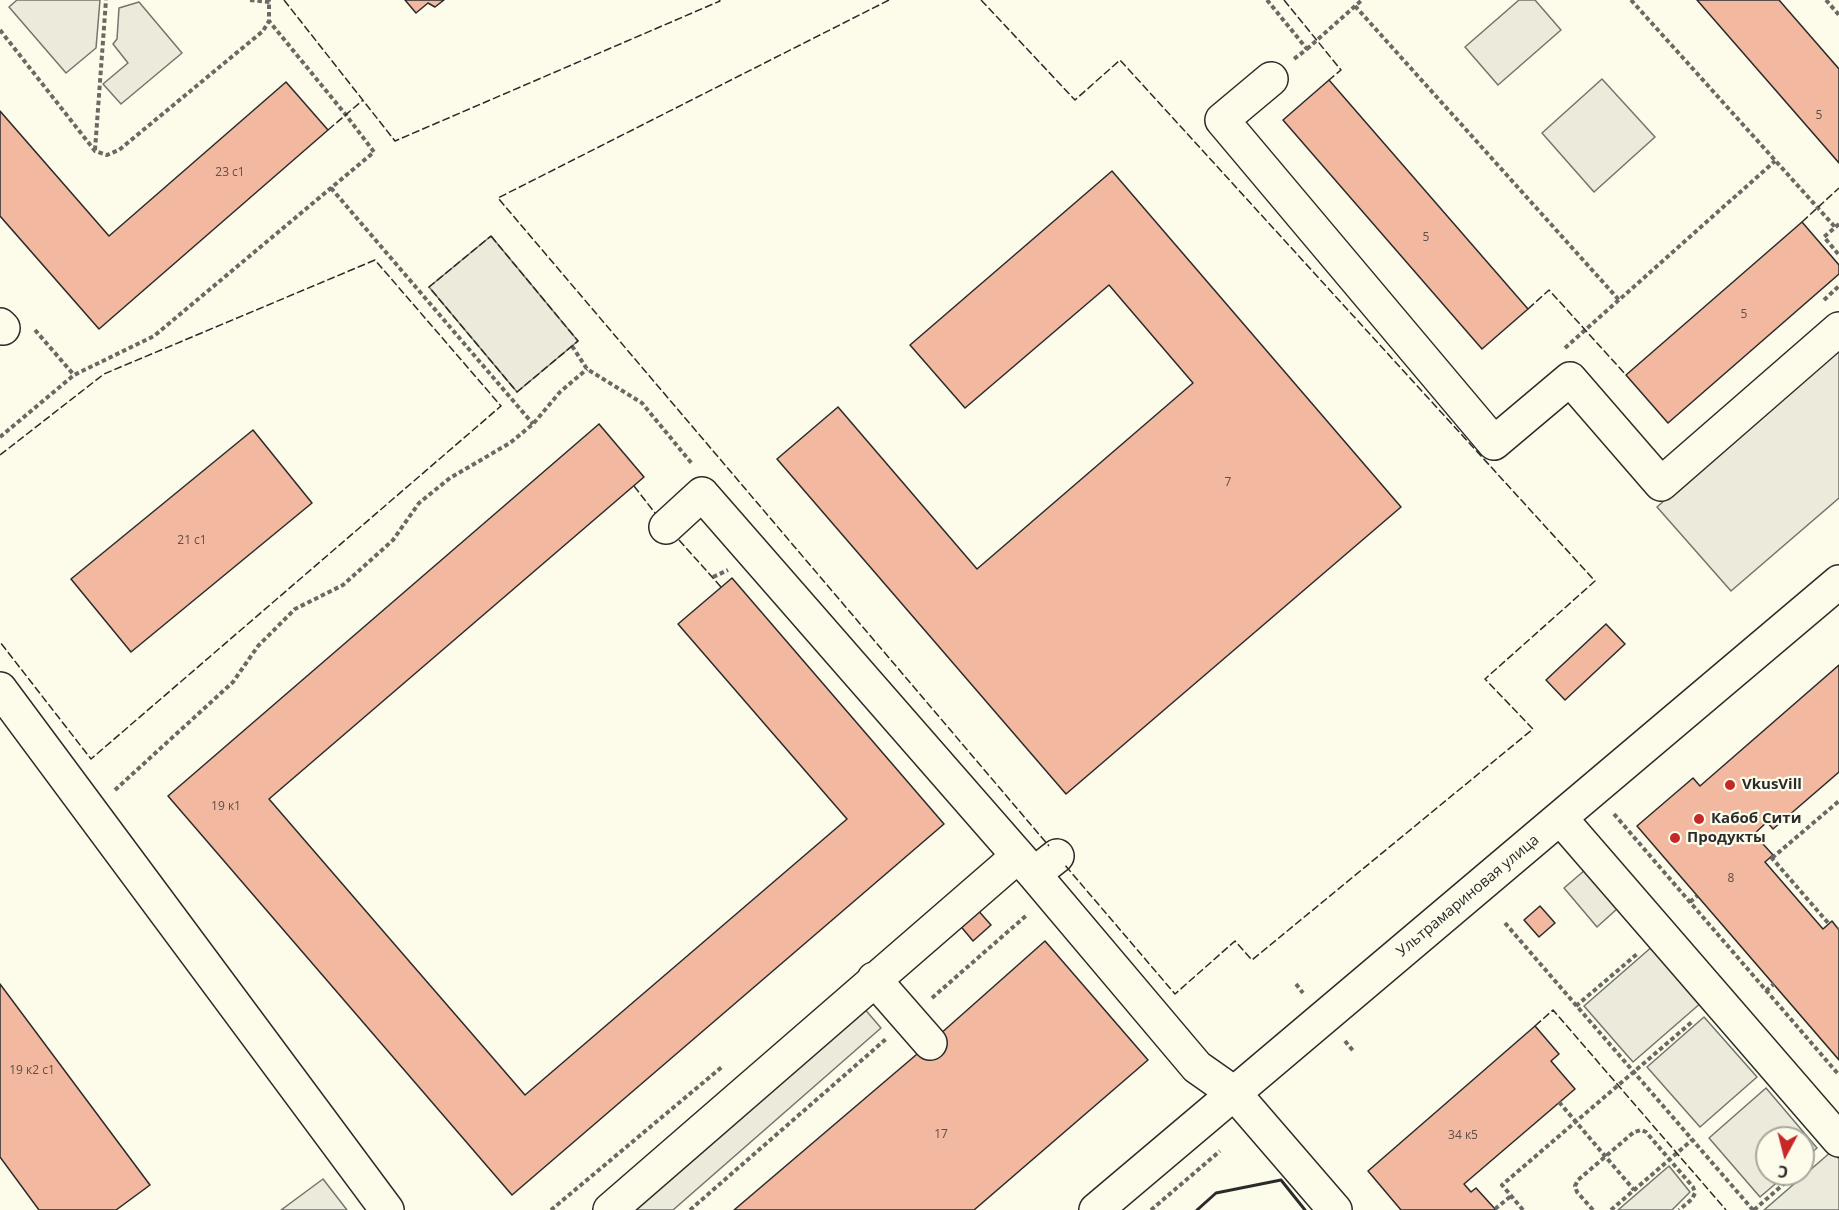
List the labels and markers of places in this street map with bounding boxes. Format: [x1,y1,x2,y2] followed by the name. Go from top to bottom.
[1742,776,1802,794] place label: VkusVill
[1723,778,1737,792] marker: VkusVill
[1711,810,1801,828] place label: Кабоб Сити
[1692,812,1706,826] marker: Кабоб Сити
[1687,829,1766,847] place label: Продукты
[1668,831,1682,845] marker: Продукты

